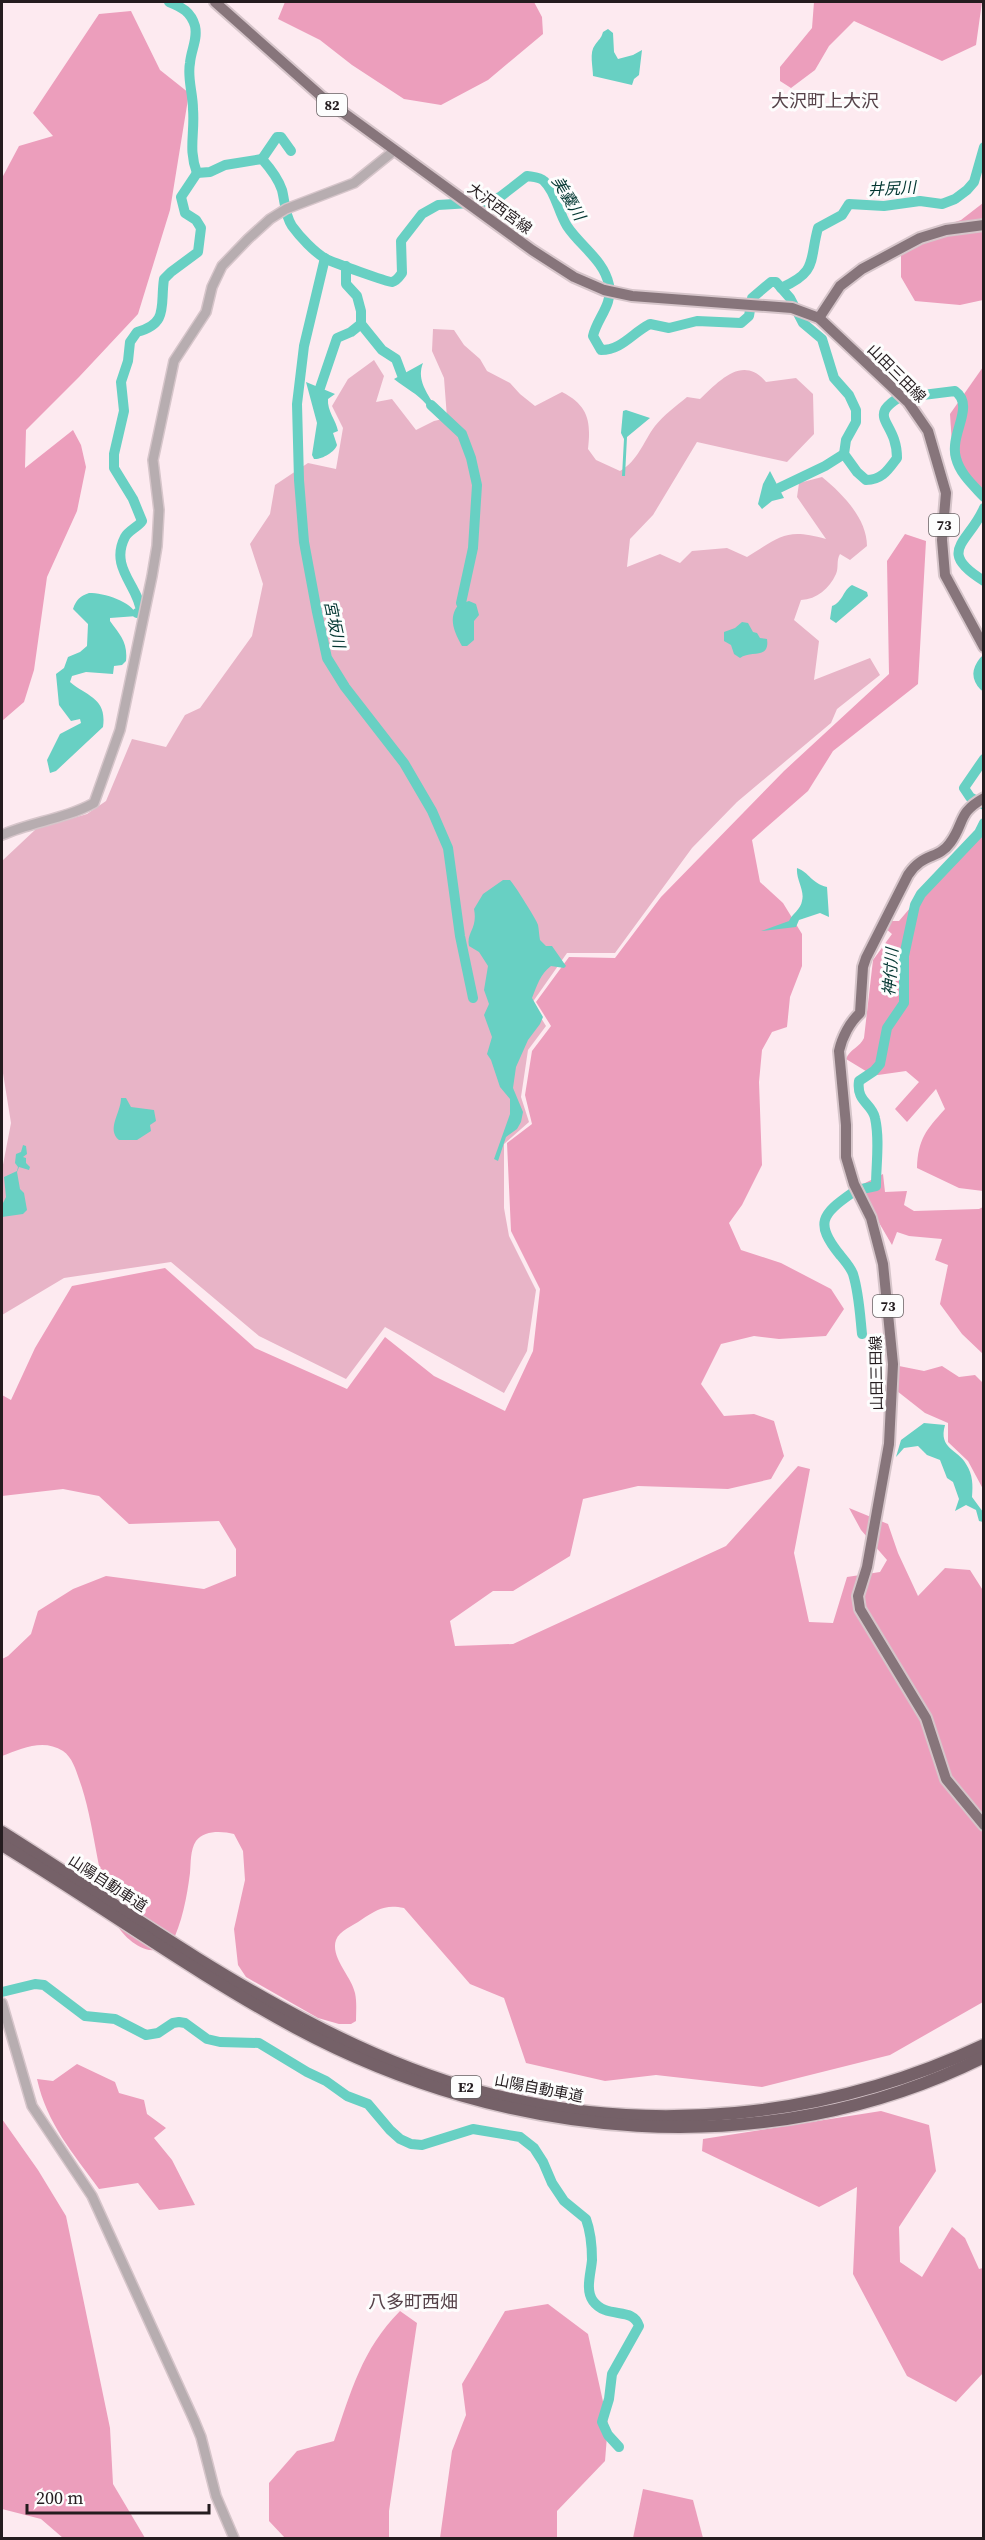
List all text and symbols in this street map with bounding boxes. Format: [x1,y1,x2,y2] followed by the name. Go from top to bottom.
[771,88,879,113] district label: 大沢町上大沢
[317,94,347,116] road number: 82
[547,172,592,226] water label: 美嚢川
[867,176,919,200] water label: 井尻川
[463,177,537,239] street label: 大沢西宮線
[863,339,931,407] street label: 山田三田線
[929,514,959,536] road number: 73
[319,598,351,652] water label: 宮坂川
[877,945,903,997] water label: 神付川
[873,1295,903,1317] road number: 73
[865,1335,887,1411] street label: 山田三田線
[65,1850,151,1916] street label: 山陽自動車道
[493,2069,585,2107] street label: 山陽自動車道
[451,2076,481,2098] road number: E2
[368,2289,458,2314] district label: 八多町西畑
[27,2477,208,2515] scale bar
[36,2485,83,2510] text: 200 m

